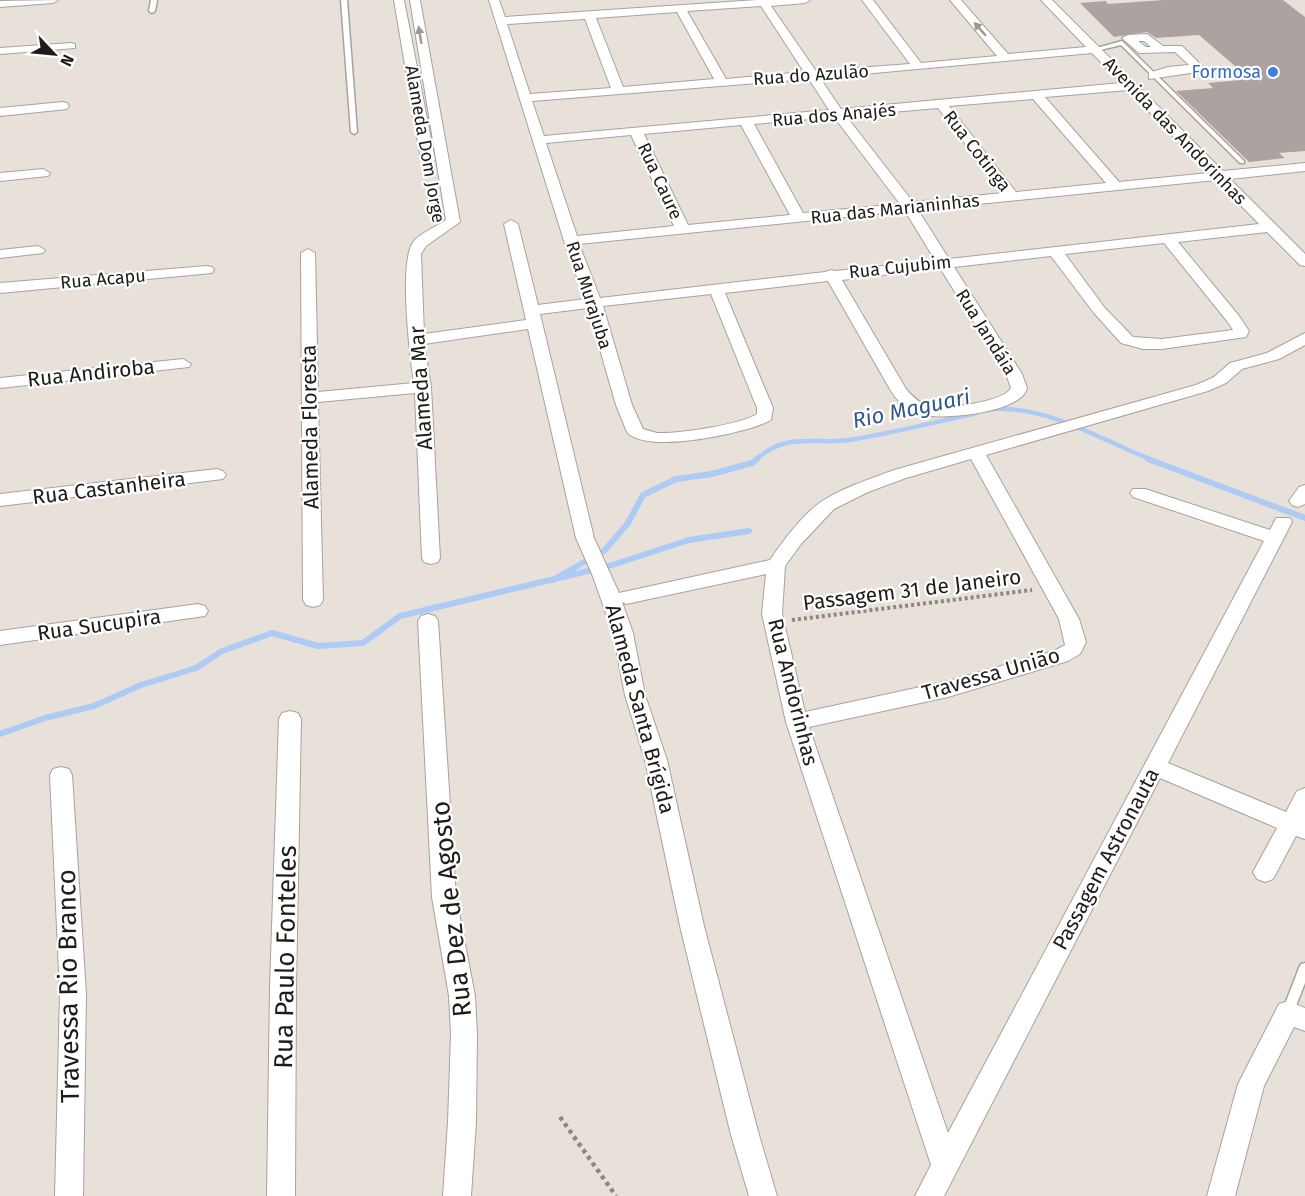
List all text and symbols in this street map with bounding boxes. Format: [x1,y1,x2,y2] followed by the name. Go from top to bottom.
[974,22,987,37] one-way arrow
[24,24,84,84] north arrow
[416,26,425,45] one-way arrow
[56,51,78,69] text: N
[1099,53,1251,209] street label: Avenida das Andorinhas
[752,60,870,90] street label: Rua do Azulão
[1191,61,1261,83] place label: Formosa
[400,63,450,225] street label: Alameda Dom Jorge
[1266,65,1280,79] marker: Formosa
[771,99,897,131] street label: Rua dos Anajés
[938,106,1016,196] street label: Rua Cotinga
[633,139,687,223] street label: Rua Caure
[809,189,981,229] street label: Rua das Marianinhas
[561,238,617,352] street label: Rua Murajuba
[848,251,952,283] street label: Rua Cujubim
[59,264,147,294] street label: Rua Acapu
[951,285,1021,379] street label: Rua Jandáia
[404,325,438,451] street label: Alameda Mar
[296,345,324,509] street label: Alameda Floresta
[26,353,156,393] street label: Rua Andiroba
[850,383,972,434] water label: Rio Maguari
[31,466,187,510] street label: Rua Castanheira
[801,564,1023,616] street label: Passagem 31 de Janeiro
[600,601,680,817] street label: Alameda Santa Brígida
[35,603,163,647] street label: Rua Sucupira
[762,616,824,768] street label: Rua Andorinhas
[919,642,1063,706] street label: Travessa União
[1047,764,1165,954] street label: Passagem Astronauta
[425,799,478,1018] street label: Rua Dez de Agosto
[268,845,303,1069] street label: Rua Paulo Fonteles
[51,869,86,1103] street label: Travessa Rio Branco

